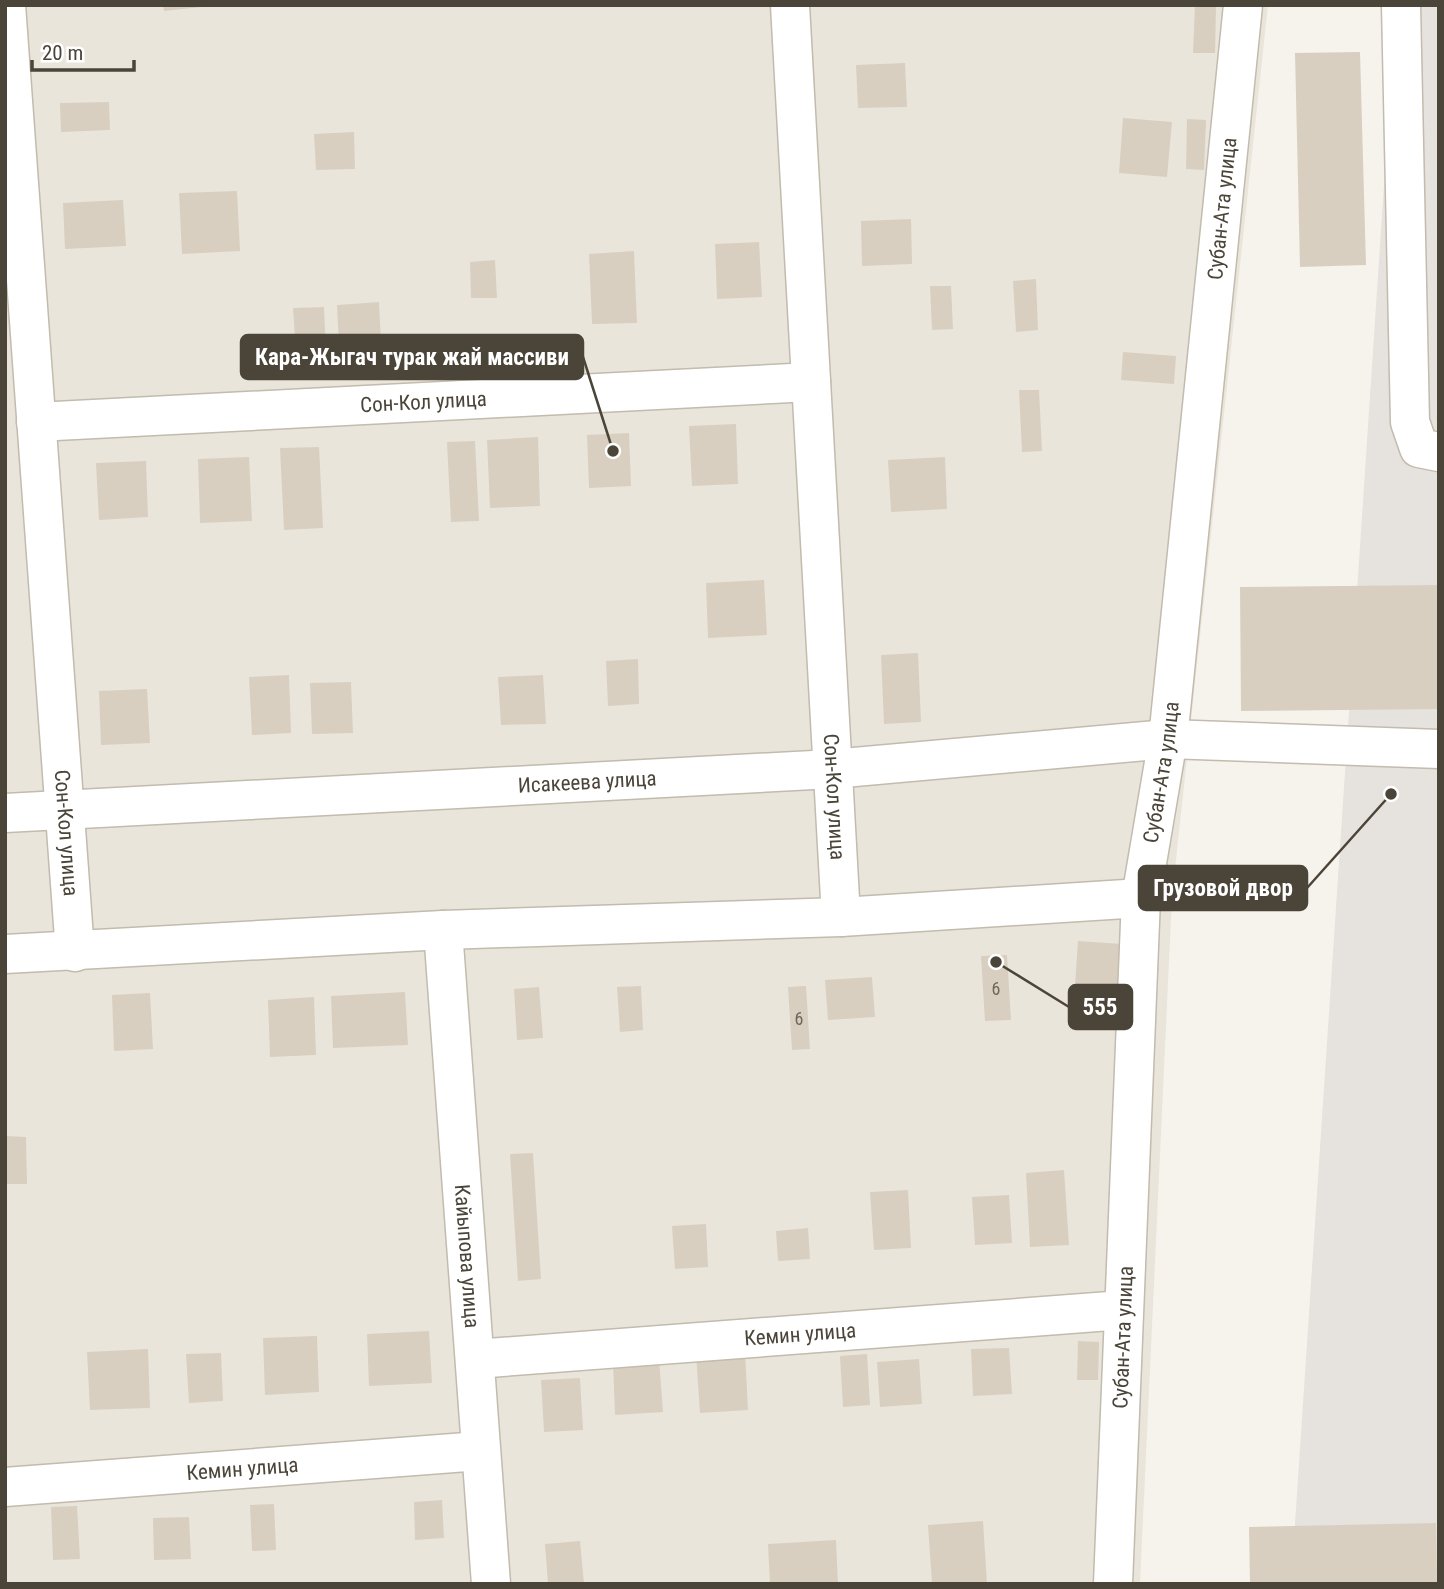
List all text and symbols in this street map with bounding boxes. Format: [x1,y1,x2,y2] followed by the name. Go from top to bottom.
[32,28,133,72] scale bar
[42,41,83,65] text: 20 m
[1203,136,1241,281] street label: Субан-Ата улица
[241,335,583,379] callout: Кара-Жыгач турак жай массиви
[255,344,569,371] text: Кара-Жыгач турак жай массиви
[360,387,487,417] street label: Сон-Кол улица
[1139,700,1184,845] street label: Субан-Ата улица
[819,733,850,861] street label: Сон-Кол улица
[517,766,657,798] street label: Исакеева улица
[50,769,83,897] street label: Сон-Кол улица
[1139,866,1307,910] callout: Грузовой двор
[1153,875,1293,902] text: Грузовой двор
[992,978,1000,999] house number: 6
[1069,985,1132,1029] callout: 555
[1083,994,1117,1021] text: 555
[795,1008,803,1029] house number: 6
[450,1183,484,1329] street label: Кайыпова улица
[1108,1265,1138,1409] street label: Субан-Ата улица
[743,1318,857,1351] street label: Кемин улица
[186,1453,299,1485] street label: Кемин улица

